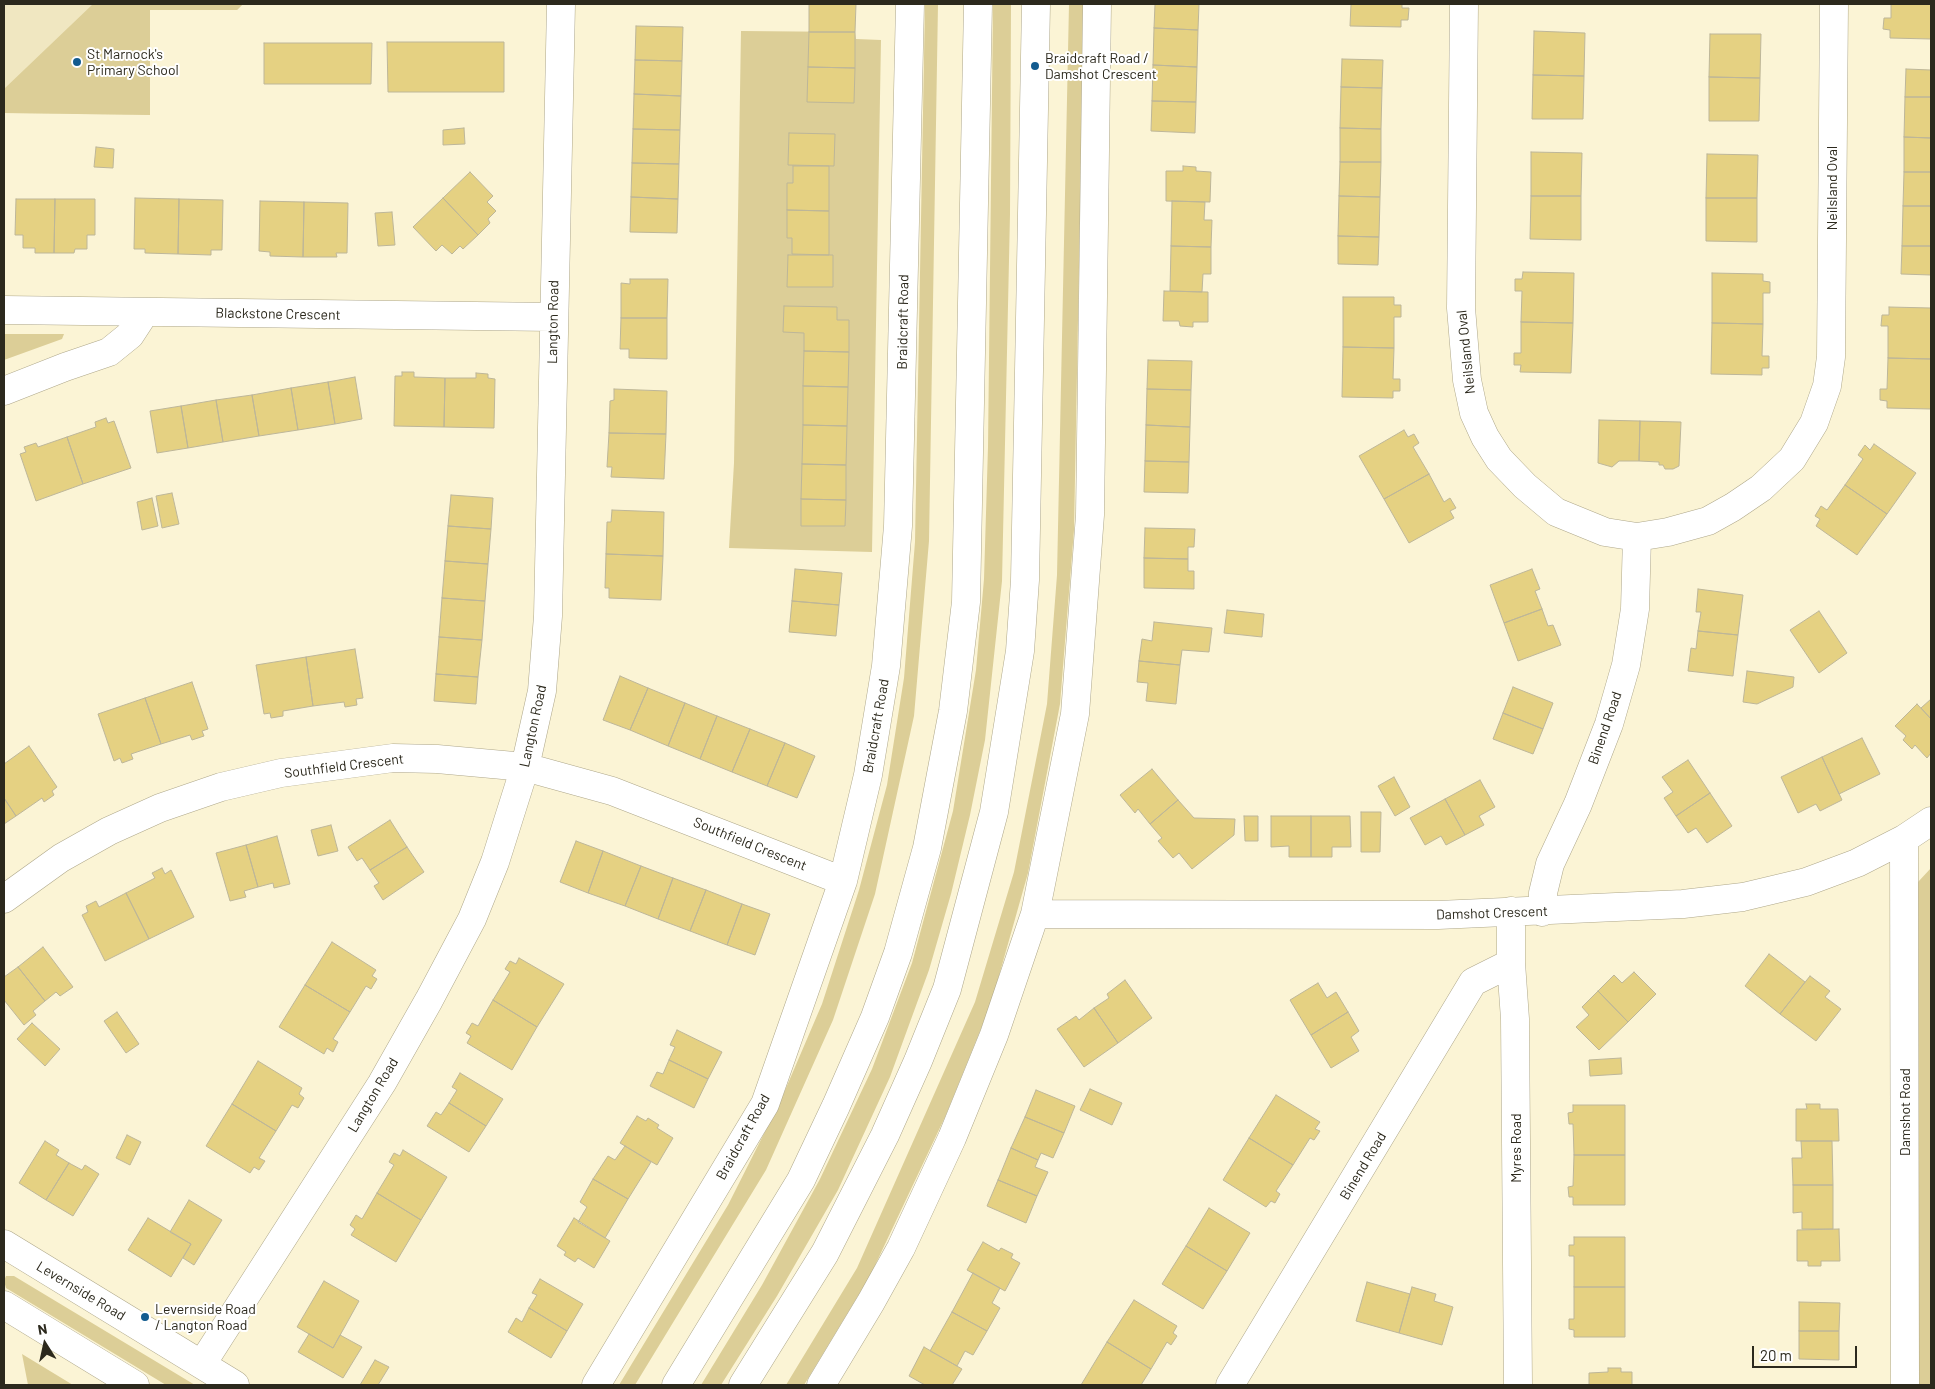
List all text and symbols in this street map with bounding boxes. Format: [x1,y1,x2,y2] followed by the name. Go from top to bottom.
[87,46,179,78] place label: St Marnock's Primary School
[1045,50,1157,82] place label: Braidcraft Road / Damshot Crescent
[71,56,83,68] marker: St Marnock's Primary School
[1029,60,1041,72] marker: Braidcraft Road / Damshot Crescent
[1824,146,1840,230] street label: Neilsland Oval
[894,274,912,370] street label: Braidcraft Road
[544,280,562,364] street label: Langton Road
[215,305,341,323] street label: Blackstone Crescent
[1453,309,1479,395] street label: Neilsland Oval
[859,678,893,774] street label: Braidcraft Road
[516,683,550,769] street label: Langton Road
[1585,689,1625,767] street label: Binend Road
[283,750,405,782] street label: Southfield Crescent
[691,814,809,874] street label: Southfield Crescent
[1436,903,1548,923] street label: Damshot Crescent
[344,1055,402,1135] street label: Langton Road
[1897,1068,1913,1156] street label: Damshot Road
[713,1091,773,1183] street label: Braidcraft Road
[1508,1113,1524,1183] street label: Myres Road
[1336,1129,1390,1203] street label: Binend Road
[33,1258,129,1324] street label: Levernside Road
[155,1301,256,1334] place label: Levernside Road / Langton Road
[139,1311,151,1323] marker: Levernside Road / Langton Road
[20,1319,70,1369] north arrow
[36,1320,48,1338] text: N
[1755,1336,1860,1368] scale bar
[1760,1346,1792,1364] text: 20 m

